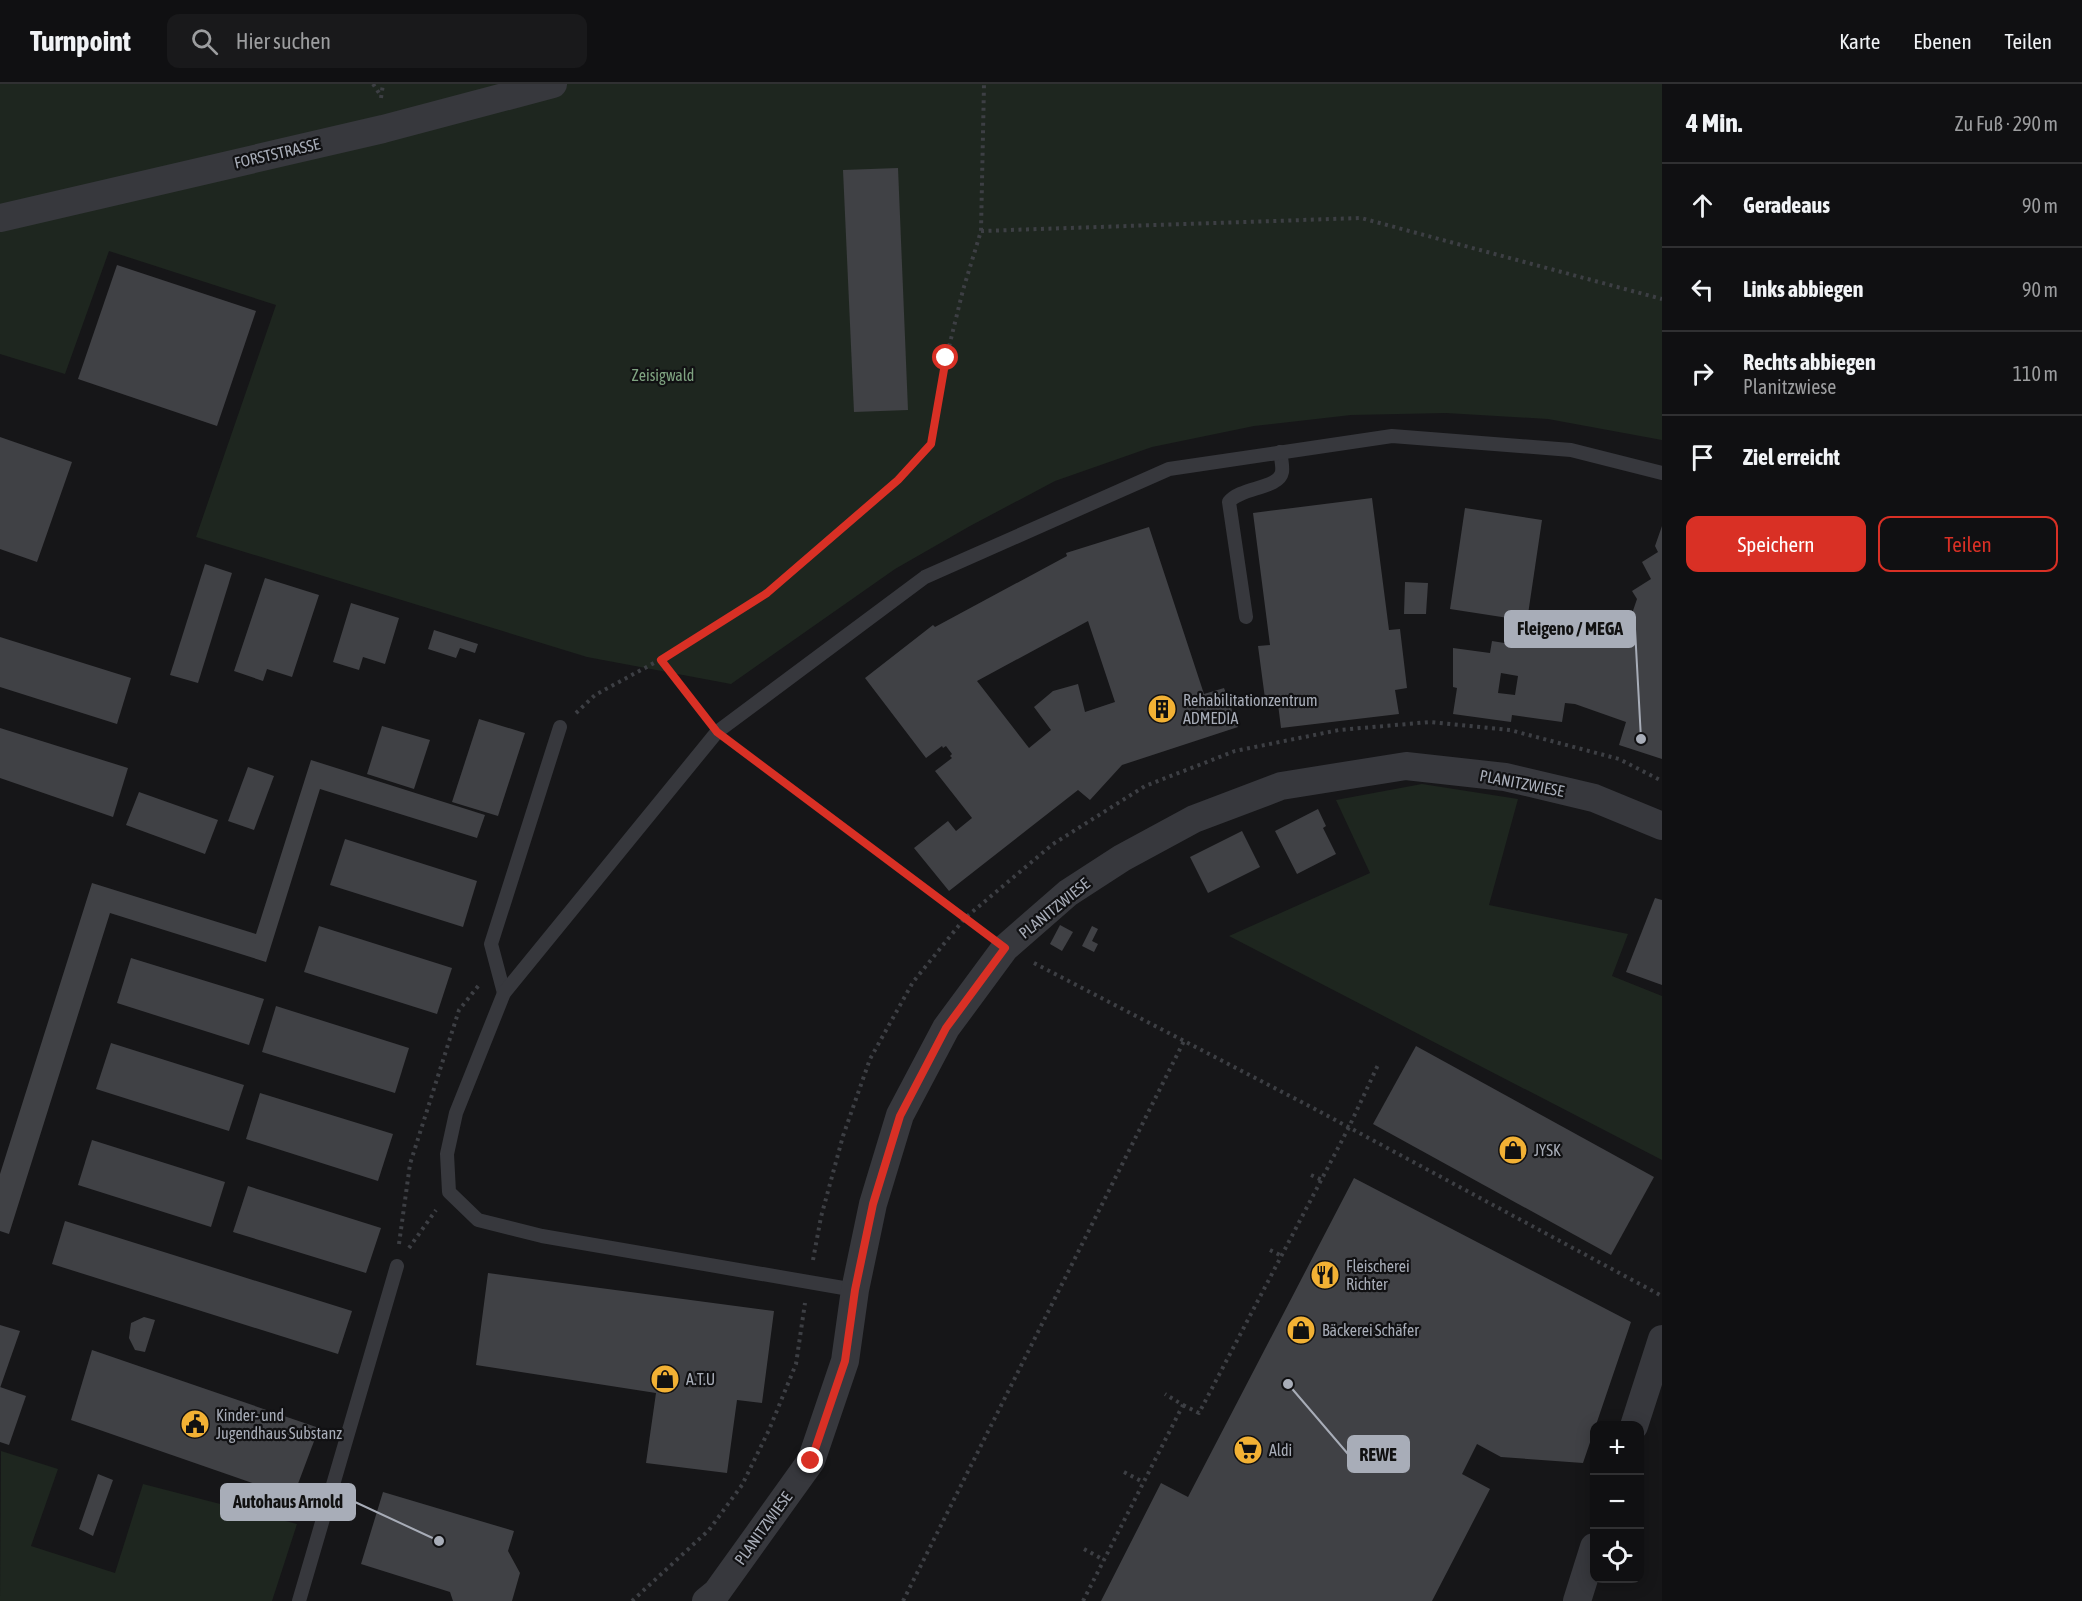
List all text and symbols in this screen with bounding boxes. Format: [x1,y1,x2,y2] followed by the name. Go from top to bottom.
[167,14,587,68] search box
[30,25,131,57] text: Turnpoint
[188,25,221,58] icon: search
[236,28,331,54] text: Hier suchen
[1839,29,1880,53] text: Karte
[1913,29,1972,53] text: Ebenen
[2005,29,2052,53] text: Teilen
[1686,108,1742,138] text: 4 Min.
[1955,112,2058,135] text: Zu Fuß · 290 m
[232,134,322,172] street label: FORSTSTRASSE
[1686,189,1719,222] icon: ahead
[1743,192,1830,218] text: Geradeaus
[2022,194,2058,217] text: 90 m
[1686,273,1719,306] icon: left
[1743,276,1864,302] text: Links abbiegen
[2022,278,2058,301] text: 90 m
[932,344,958,370] route start
[1743,349,1876,375] text: Rechts abbiegen
[1686,357,1719,390] icon: right
[2013,362,2058,385] text: 110 m
[632,366,694,385] park label: Zeisigwald
[1743,375,1836,398] text: Planitzwiese
[1686,441,1719,474] icon: arrive
[1743,444,1840,470] text: Ziel erreicht
[1686,516,1866,572] button: Speichern
[1878,516,2058,572] button: Teilen
[1505,611,1635,647] callout: Fleigeno / MEGA
[1517,618,1623,639] text: Fleigeno / MEGA
[1183,691,1317,727] place label: Rehabilitationzentrum ADMEDIA
[1146,693,1178,725] building icon: Rehabilitationzentrum ADMEDIA
[1478,766,1566,800] street label: PLANITZWIESE
[1015,874,1093,942] street label: PLANITZWIESE
[1497,1134,1529,1166] shop icon: JYSK
[1534,1141,1561,1159] place label: JYSK
[1346,1257,1410,1293] place label: Fleischerei Richter
[1309,1259,1341,1291] restaurant icon: Fleischerei Richter
[1285,1314,1317,1346] shop icon: Bäckerei Schäfer
[1322,1321,1419,1339] place label: Bäckerei Schäfer
[649,1363,681,1395] shop icon: A.T.U
[686,1370,715,1388] place label: A.T.U
[216,1406,342,1443] place label: Kinder- und Jugendhaus Substanz
[179,1408,211,1440] public building icon: Kinder- und Jugendhaus Substanz
[1590,1421,1644,1583] map controls
[1590,1421,1644,1475] button: +
[1232,1434,1264,1466] supermarket icon: Aldi
[1348,1436,1409,1472] callout: REWE
[1269,1441,1292,1459] place label: Aldi
[1359,1444,1397,1465] text: REWE
[797,1447,823,1473] route end
[1590,1475,1644,1529] button: −
[221,1484,355,1520] callout: Autohaus Arnold
[731,1488,796,1568] street label: PLANITZWIESE
[232,1491,343,1512] text: Autohaus Arnold
[1590,1529,1644,1583] button: locate

